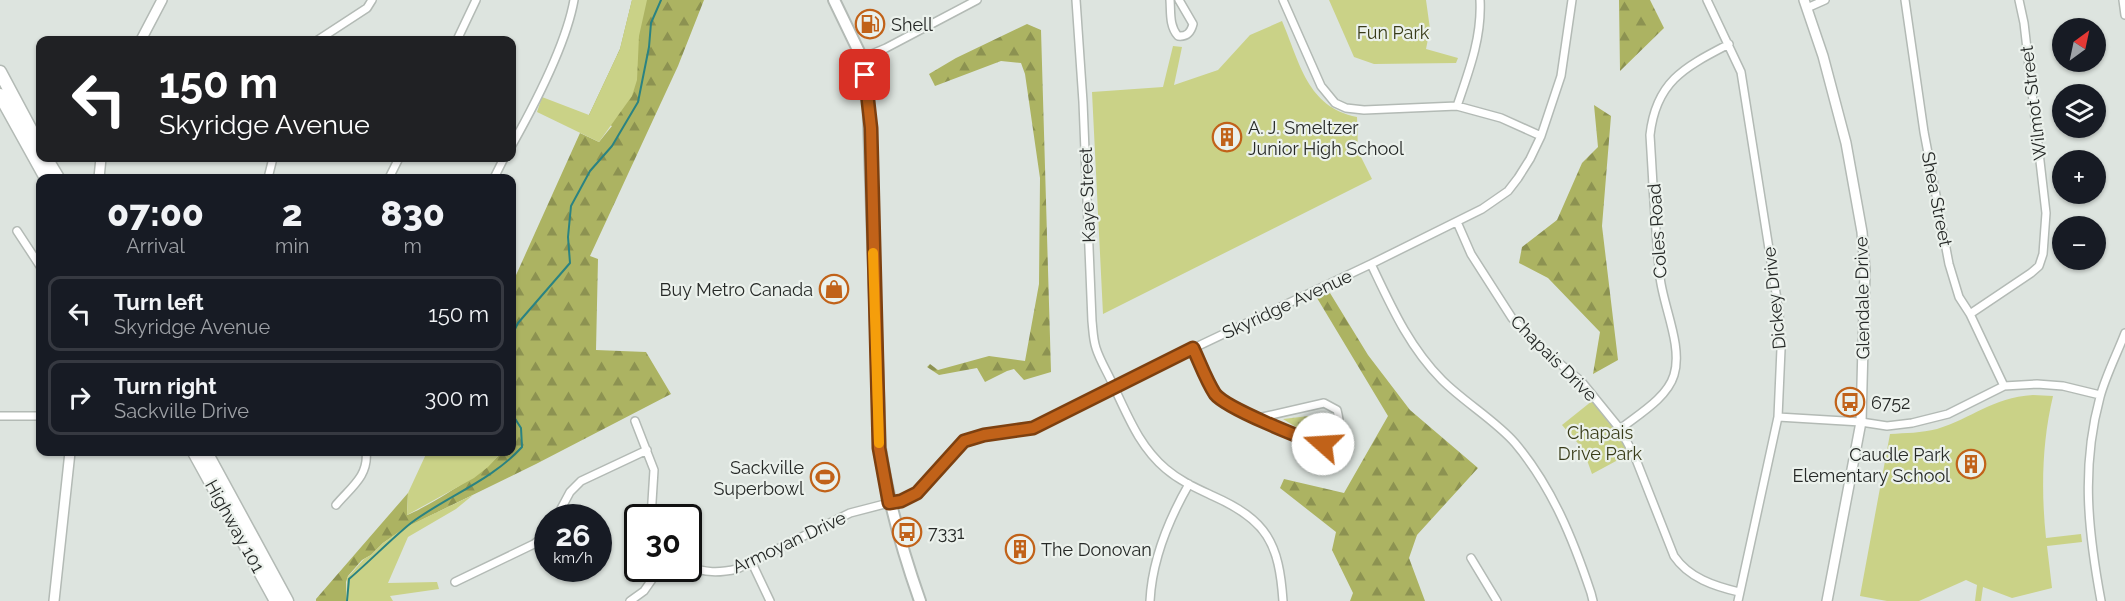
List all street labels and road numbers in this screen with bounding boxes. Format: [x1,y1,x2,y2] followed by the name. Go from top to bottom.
[2016,45,2050,161] street label: Wilmot Street
[1075,147,1099,243] street label: Kaye Street
[1918,150,1956,248] street label: Shea Street
[1643,183,1671,279] street label: Coles Road
[1850,236,1874,360] street label: Glendale Drive
[1758,245,1790,350] street label: Dickey Drive
[1219,265,1356,343] street label: Skyridge Avenue
[1506,310,1602,406] street label: Chapais Drive
[201,476,269,576] street label: Highway 101
[729,506,849,577] street label: Armoyan Drive

